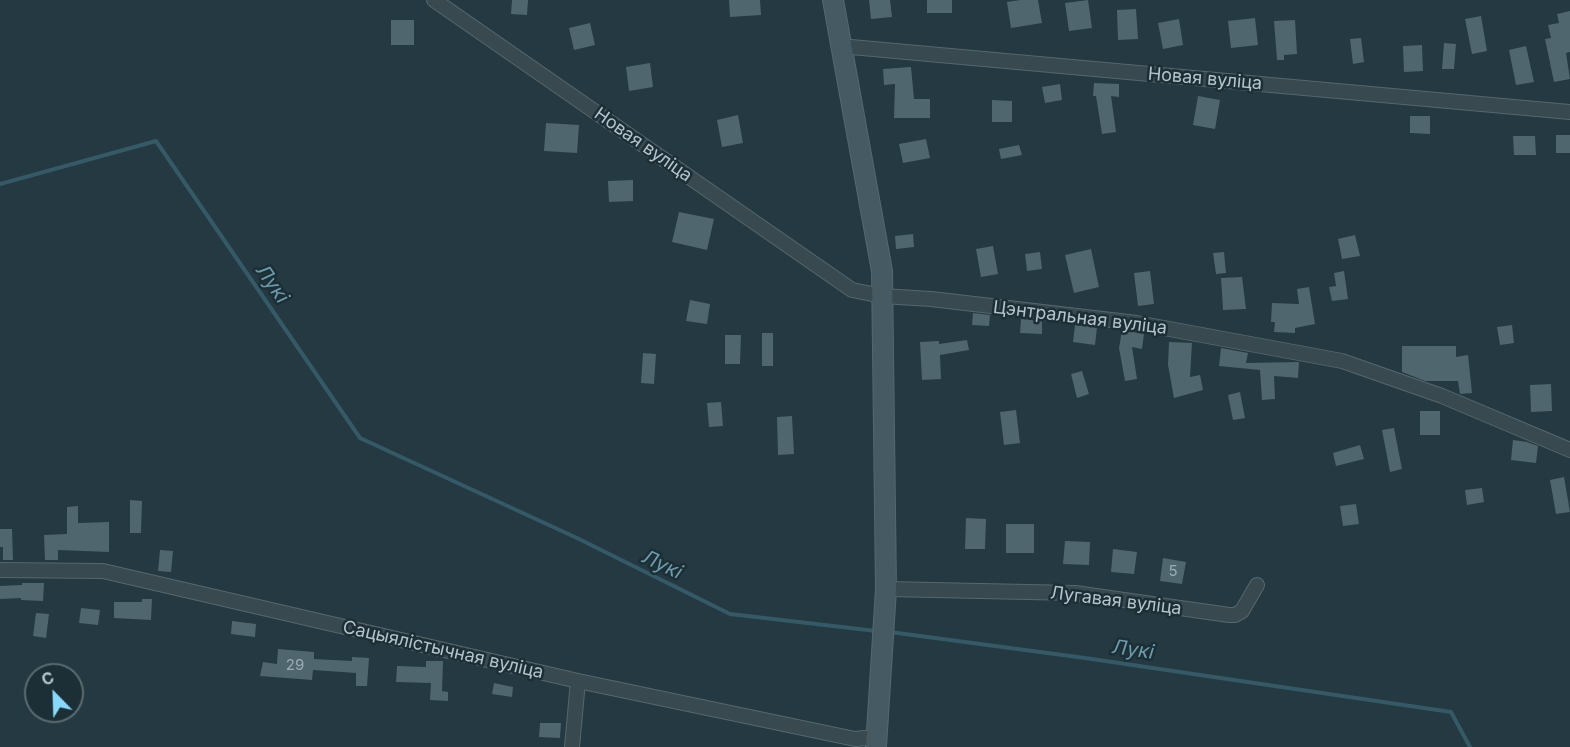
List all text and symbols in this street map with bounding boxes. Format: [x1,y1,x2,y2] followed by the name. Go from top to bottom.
[1147,63,1263,95] street label: Новая вуліца
[590,103,696,187] street label: Новая вуліца
[250,260,294,308] water label: Лукі
[992,297,1168,339] street label: Цэнтральная вуліца
[638,545,686,585] water label: Лукі
[1168,562,1178,580] house number: 5
[1049,582,1183,620] street label: Лугавая вуліца
[341,616,545,684] street label: Сацыялістычная вуліца
[1111,635,1155,665] water label: Лукі
[286,656,304,674] house number: 29
[24,663,84,723] north arrow
[38,667,57,690] text: С

